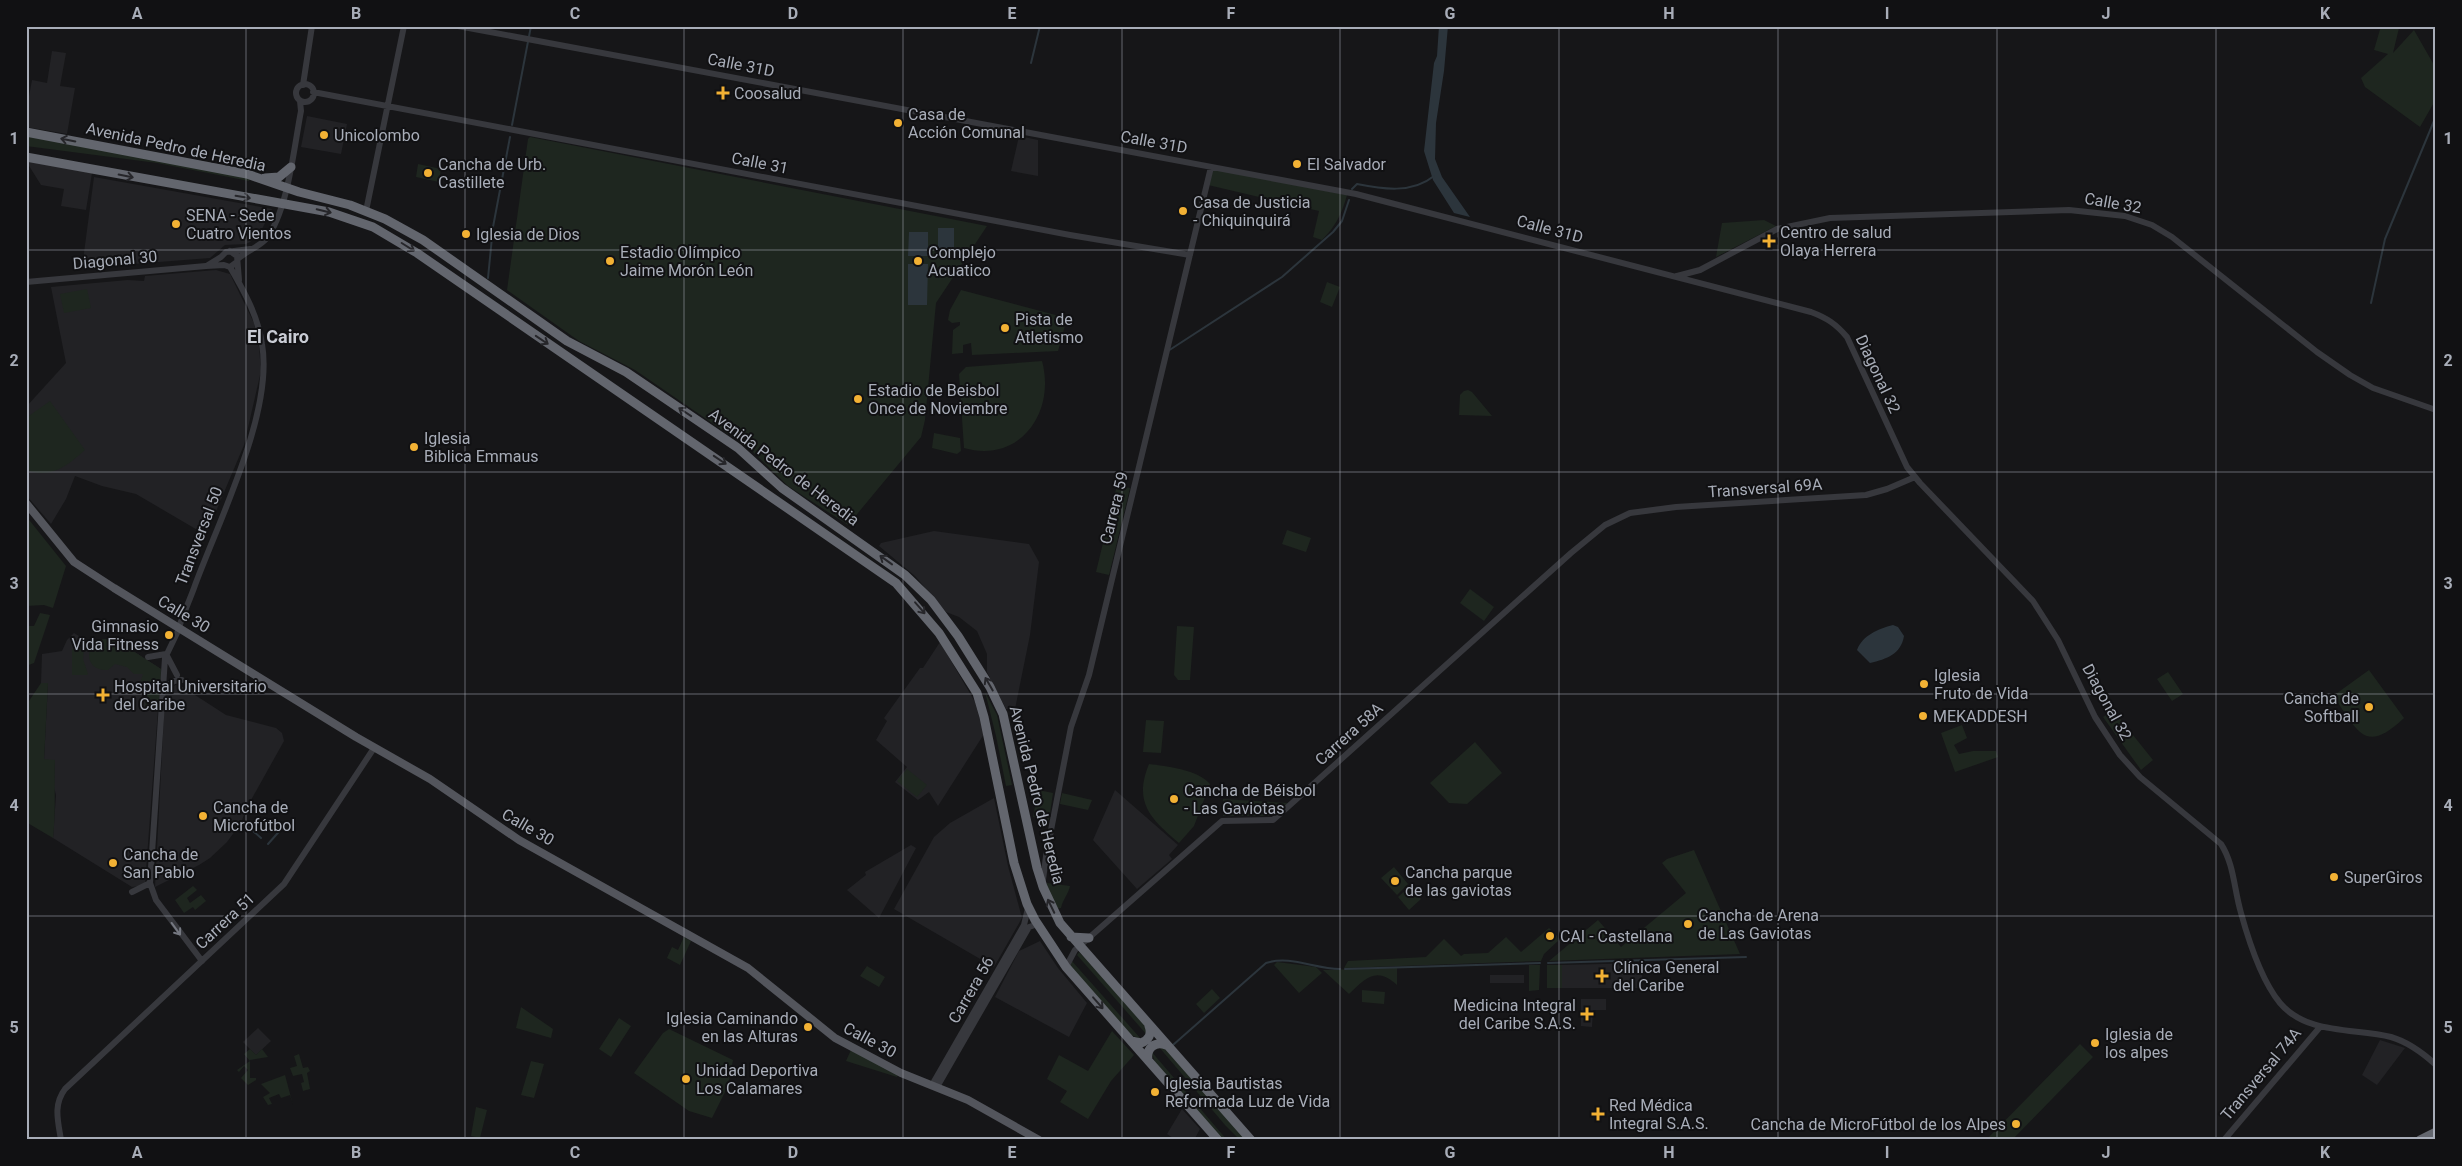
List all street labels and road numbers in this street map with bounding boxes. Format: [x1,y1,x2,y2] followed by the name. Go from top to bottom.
[706,49,776,81] street label: Calle 31D
[84,119,268,175] street label: Avenida Pedro de Heredia
[1119,127,1189,157] street label: Calle 31D
[730,148,790,178] street label: Calle 31
[2083,189,2143,217] street label: Calle 32
[1515,211,1585,247] street label: Calle 31D
[72,247,158,273] street label: Diagonal 30
[1852,332,1904,416] street label: Diagonal 32
[705,404,863,530] street label: Avenida Pedro de Heredia
[1096,470,1132,546] street label: Carrera 59
[1707,474,1823,501] street label: Transversal 69A
[171,484,227,588] street label: Transversal 50
[155,591,213,637] street label: Calle 30
[2078,660,2136,744] street label: Diagonal 32
[1311,698,1387,769] street label: Carrera 58A
[1006,704,1068,886] street label: Avenida Pedro de Heredia
[498,804,558,850] street label: Calle 30
[191,889,259,953] street label: Carrera 51
[944,953,998,1027] street label: Carrera 56
[840,1018,900,1062] street label: Calle 30
[2217,1024,2305,1124] street label: Transversal 74A

